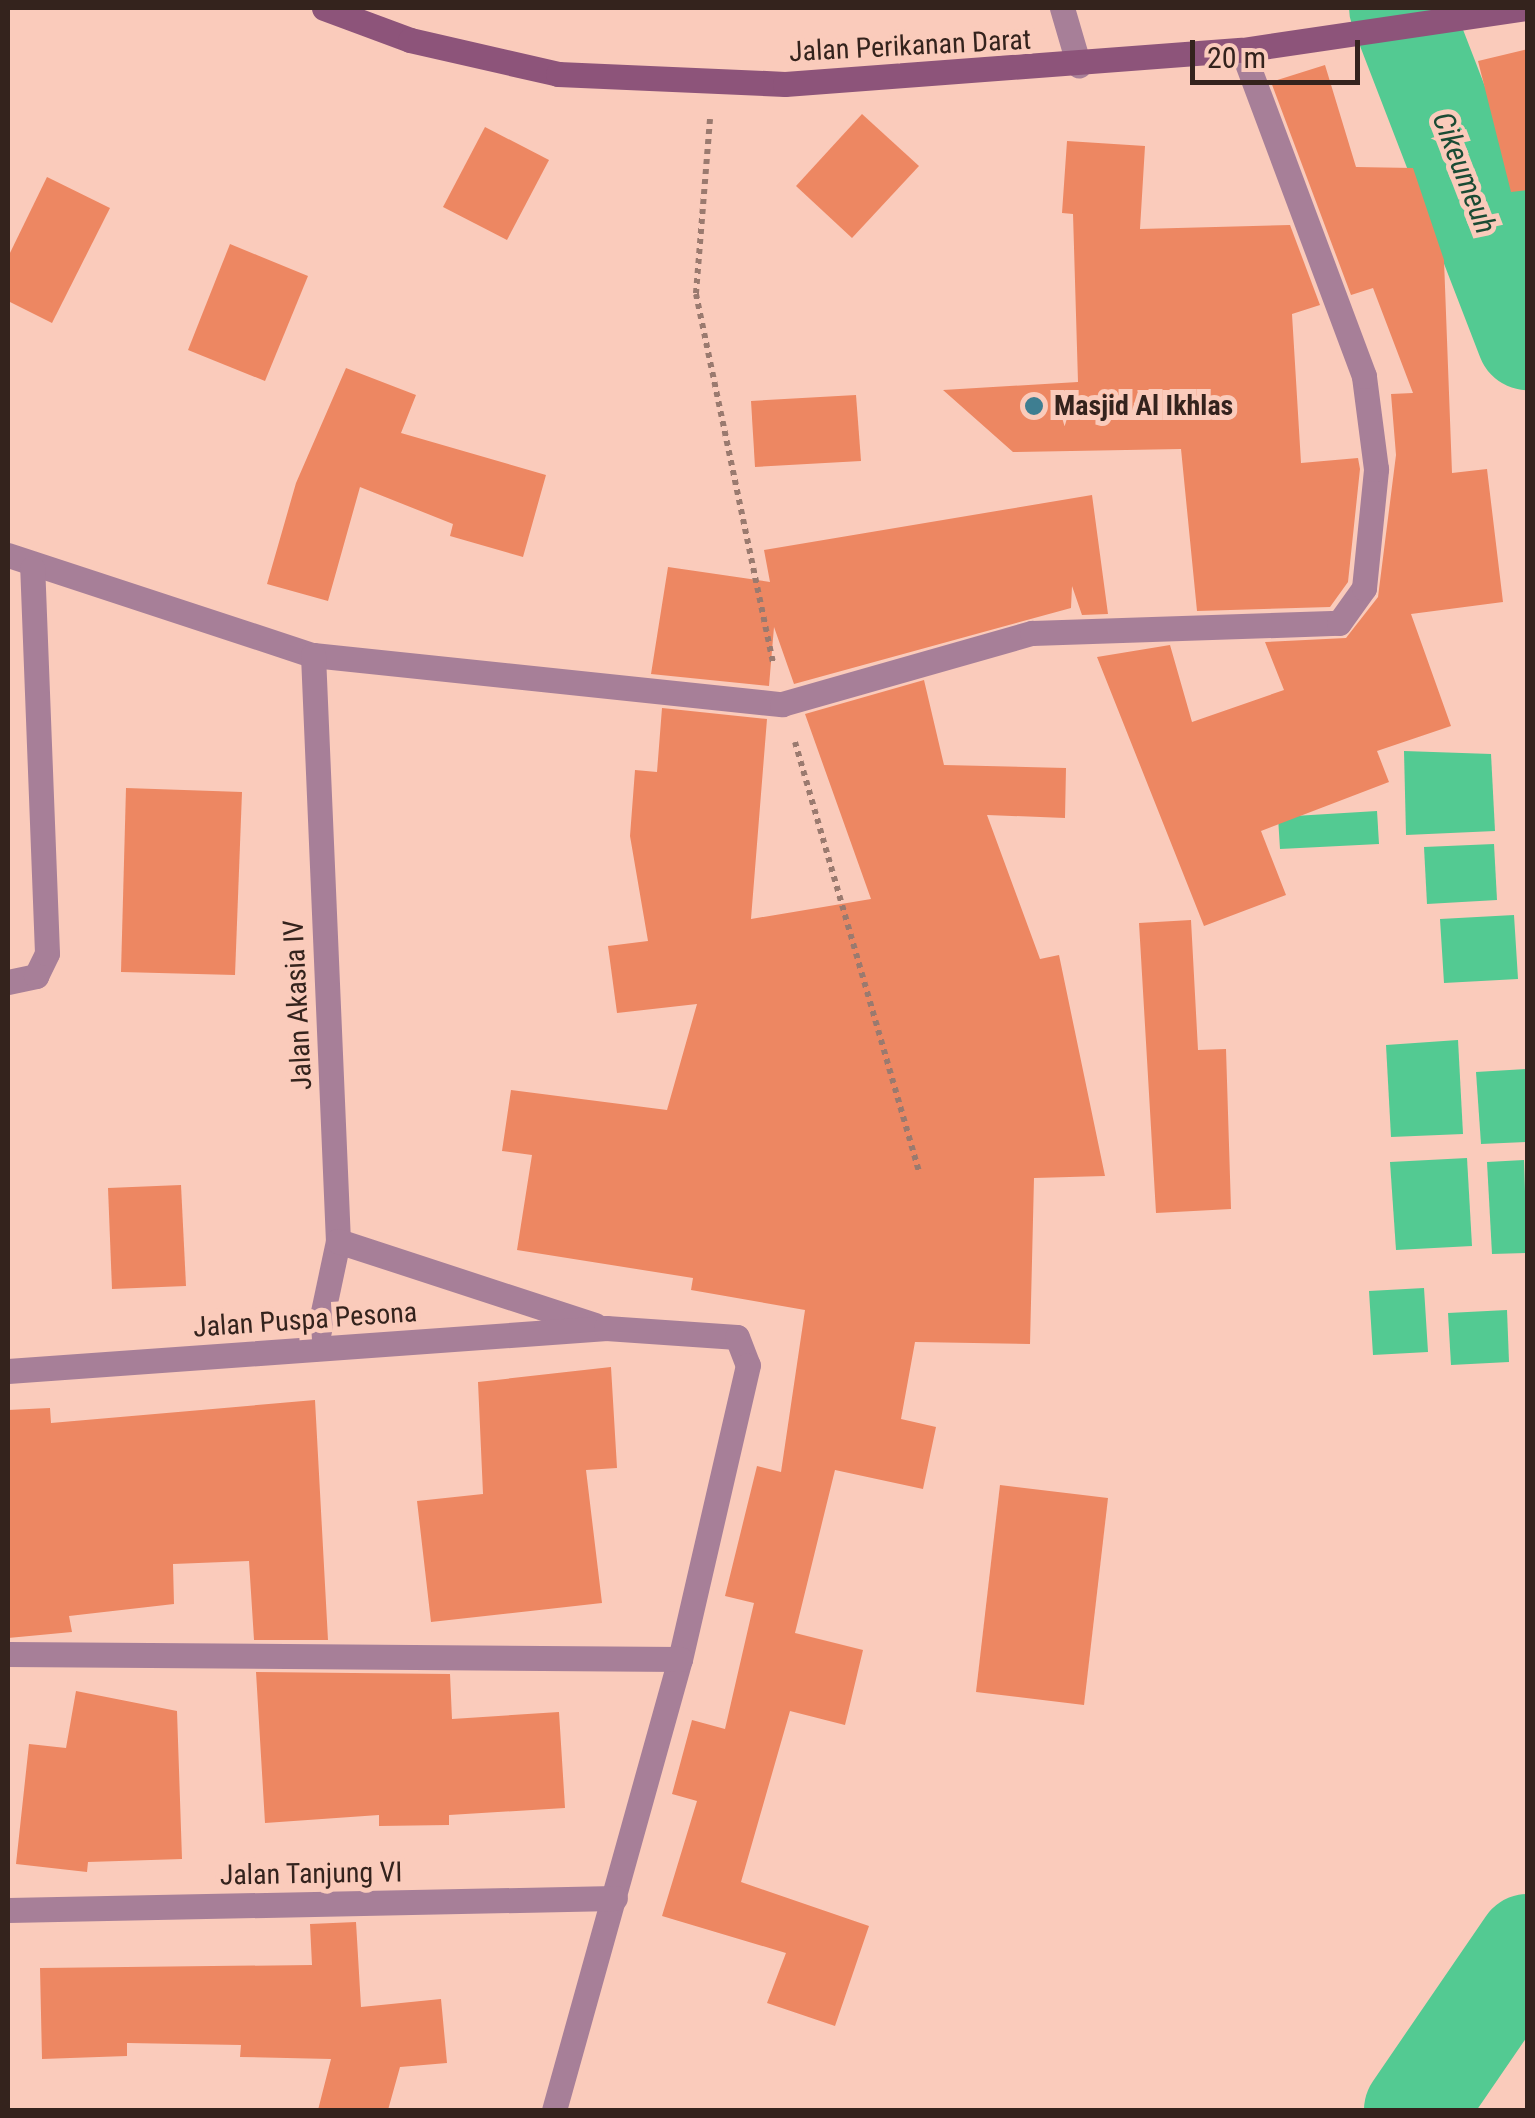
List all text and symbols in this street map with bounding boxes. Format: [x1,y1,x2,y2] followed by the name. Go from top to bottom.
[1195,20,1365,82] scale bar
[788,23,1032,69] street label: Jalan Perikanan Darat
[1207,40,1266,75] text: 20 m
[1424,107,1504,239] water label: Cikeumeuh
[1054,389,1233,423] place label: Masjid Al Ikhlas
[1023,395,1045,417] marker: Masjid Al Ikhlas
[277,919,319,1091] street label: Jalan Akasia IV
[192,1295,418,1345] street label: Jalan Puspa Pesona
[219,1856,403,1892] street label: Jalan Tanjung VI

